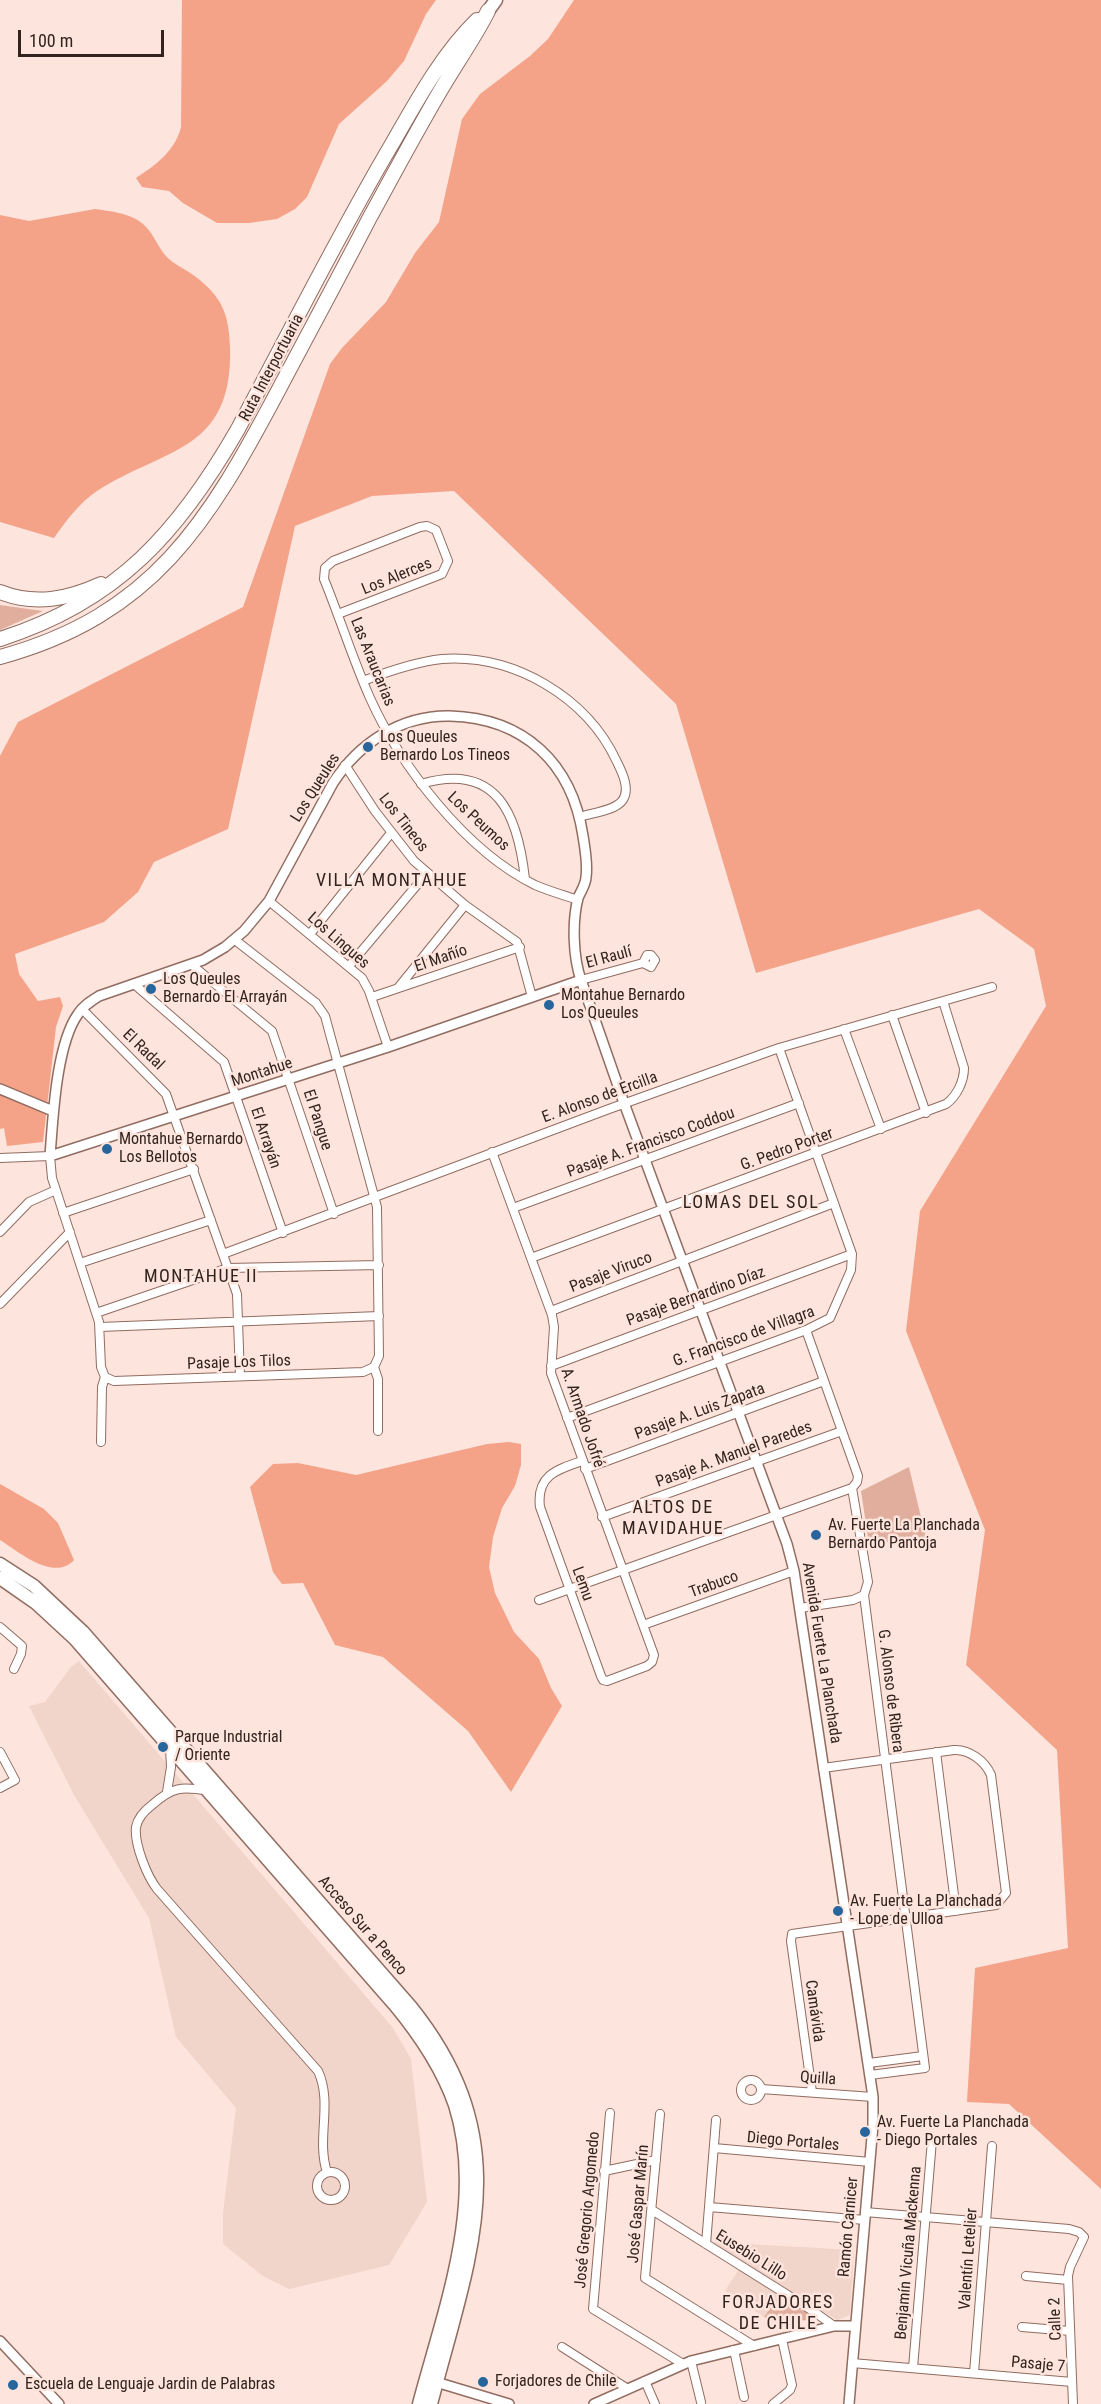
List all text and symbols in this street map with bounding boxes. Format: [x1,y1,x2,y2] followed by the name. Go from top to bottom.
[21,18,166,56] scale bar
[29,30,73,51] text: 100 m
[236,311,308,425] street label: Ruta Interportuaria
[359,554,435,600] street label: Los Alerces
[345,615,399,709] street label: Las Araucarias
[380,728,510,766] place label: Los Queules Bernardo Los Tineos
[361,740,375,754] marker: Los Queules Bernardo Los Tineos
[287,750,345,826] street label: Los Queules
[443,788,513,856] street label: Los Peumos
[374,790,432,856] street label: Los Tineos
[316,870,468,892] district label: VILLA MONTAHUE
[303,909,373,973] street label: Los Lingues
[412,941,470,977] street label: El Mañío
[584,943,634,973] street label: El Raulí
[163,970,287,1008] place label: Los Queules Bernardo El Arrayán
[144,982,158,996] marker: Los Queules Bernardo El Arrayán
[561,986,685,1024] place label: Montahue Bernardo Los Queules
[542,998,556,1012] marker: Montahue Bernardo Los Queules
[118,1025,168,1075] street label: El Radal
[229,1054,295,1092] street label: Montahue
[540,1068,660,1128] street label: E. Alonso de Ercilla
[298,1087,336,1153] street label: El Pangue
[565,1104,737,1182] street label: Pasaje A. Francisco Coddou
[246,1105,284,1171] street label: El Arrayán
[738,1124,836,1176] street label: G. Pedro Porter
[119,1130,243,1168] place label: Montahue Bernardo Los Bellotos
[100,1142,114,1156] marker: Montahue Bernardo Los Bellotos
[683,1192,819,1214] district label: LOMAS DEL SOL
[567,1248,655,1298] street label: Pasaje Viruco
[624,1263,768,1331] street label: Pasaje Bernardino Díaz
[144,1266,258,1288] district label: MONTAHUE II
[671,1302,817,1372] street label: G. Francisco de Villagra
[187,1352,291,1374] street label: Pasaje Los Tilos
[556,1366,608,1470] street label: A. Armado Jofré
[632,1380,768,1444] street label: Pasaje A. Luis Zapata
[653,1418,815,1492] street label: Pasaje A. Manuel Paredes
[622,1497,724,1540] district label: ALTOS DE MAVIDAHUE
[828,1516,980,1554] place label: Av. Fuerte La Planchada Bernardo Pantoja
[809,1528,823,1542] marker: Av. Fuerte La Planchada Bernardo Pantoja
[797,1561,845,1745] street label: Avenida Fuerte La Planchada
[567,1564,597,1604] street label: Lemu
[687,1567,741,1603] street label: Trabuco
[873,1628,907,1754] street label: G. Alonso de Ribera
[175,1728,282,1766] place label: Parque Industrial / Oriente
[156,1740,170,1754] marker: Parque Industrial / Oriente
[313,1872,411,1980] street label: Acceso Sur a Penco
[850,1892,1002,1930] place label: Av. Fuerte La Planchada - Lope de Ulloa
[831,1904,845,1918] marker: Av. Fuerte La Planchada - Lope de Ulloa
[800,1979,828,2043] street label: Camávida
[799,2068,837,2090] street label: Quilla
[877,2113,1029,2151] place label: Av. Fuerte La Planchada - Diego Portales
[858,2125,872,2139] marker: Av. Fuerte La Planchada - Diego Portales
[746,2128,840,2156] street label: Diego Portales
[572,2131,604,2289] street label: José Gregorio Argomedo
[624,2144,654,2264] street label: José Gaspar Marín
[892,2165,926,2341] street label: Benjamín Vicuña Mackenna
[835,2176,863,2278] street label: Ramón Carnicer
[956,2207,982,2311] street label: Valentín Letelier
[712,2227,790,2285] street label: Eusebio Lillo
[722,2292,834,2334] district label: FORJADORES DE CHILE
[1046,2297,1066,2341] street label: Calle 2
[1010,2353,1066,2377] street label: Pasaje 7
[495,2372,617,2392] place label: Forjadores de Chile
[25,2375,275,2395] place label: Escuela de Lenguaje Jardin de Palabras
[476,2375,490,2389] marker: Forjadores de Chile
[6,2378,20,2392] marker: Escuela de Lenguaje Jardin de Palabras

